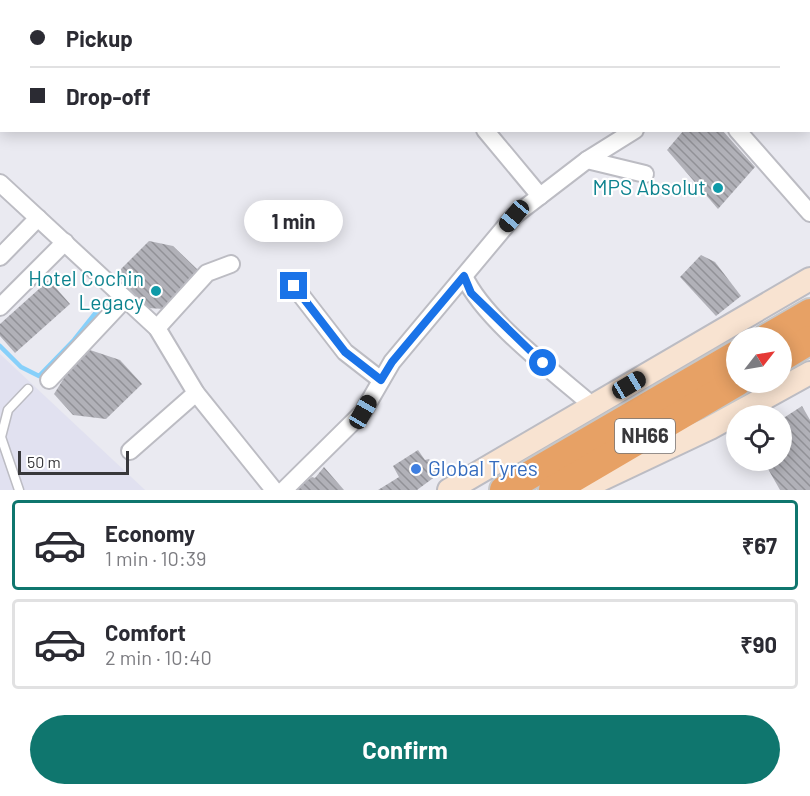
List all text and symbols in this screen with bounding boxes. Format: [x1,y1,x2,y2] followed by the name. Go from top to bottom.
[66,25,133,51] text: Pickup
[66,83,150,109] text: Drop-off
[593,174,706,199] place label: MPS Absolut
[711,181,725,195] marker: MPS Absolut
[496,196,532,236] car
[244,199,344,241] callout: 1 min
[272,209,315,233] text: 1 min
[28,265,144,314] place label: Hotel Cochin Legacy
[280,272,307,299] route end
[149,284,163,298] marker: Hotel Cochin Legacy
[726,327,792,393] north arrow
[726,327,792,471] map controls
[529,349,556,376] route start
[609,368,649,402] car
[346,392,380,432] car
[726,405,792,471] button: locate
[615,419,675,453] road number: NH66
[18,448,129,475] scale bar
[27,452,61,471] text: 50 m
[428,455,538,480] place label: Global Tyres
[409,462,423,476] marker: Global Tyres
[33,518,87,572] icon: car
[105,520,195,546] text: Economy
[742,532,777,558] text: ₹67
[105,546,206,570] text: 1 min · 10:39
[33,617,87,671] icon: car
[105,619,186,645] text: Comfort
[740,631,777,657] text: ₹90
[105,645,212,669] text: 2 min · 10:40
[30,715,780,784] button: Confirm

